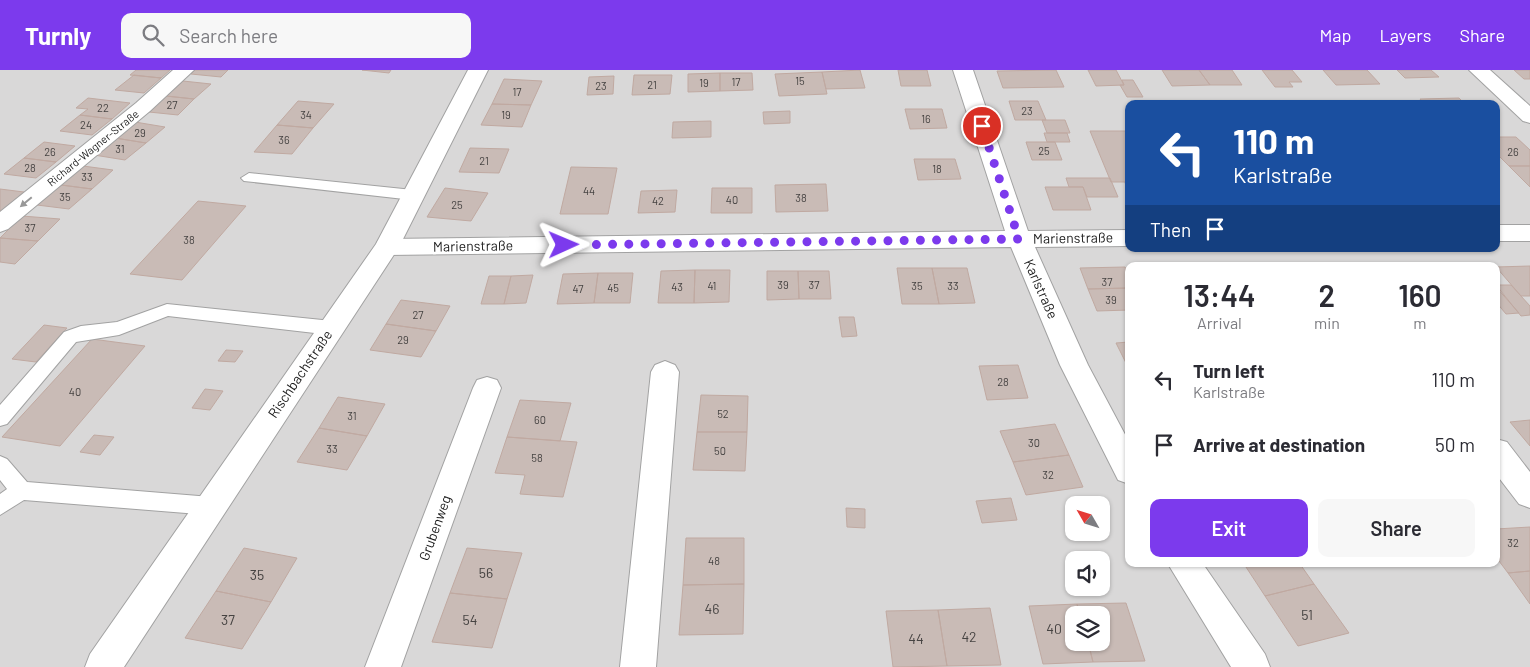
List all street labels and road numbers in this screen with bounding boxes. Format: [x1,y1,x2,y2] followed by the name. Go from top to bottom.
[44,107,141,188] street label: Richard-Wagner-Straße
[1033,228,1113,247] street label: Marienstraße
[433,236,513,255] street label: Marienstraße
[1021,256,1062,321] street label: Karlstraße
[264,326,335,421] street label: Rischbachstraße
[415,493,454,563] street label: Grubenweg

